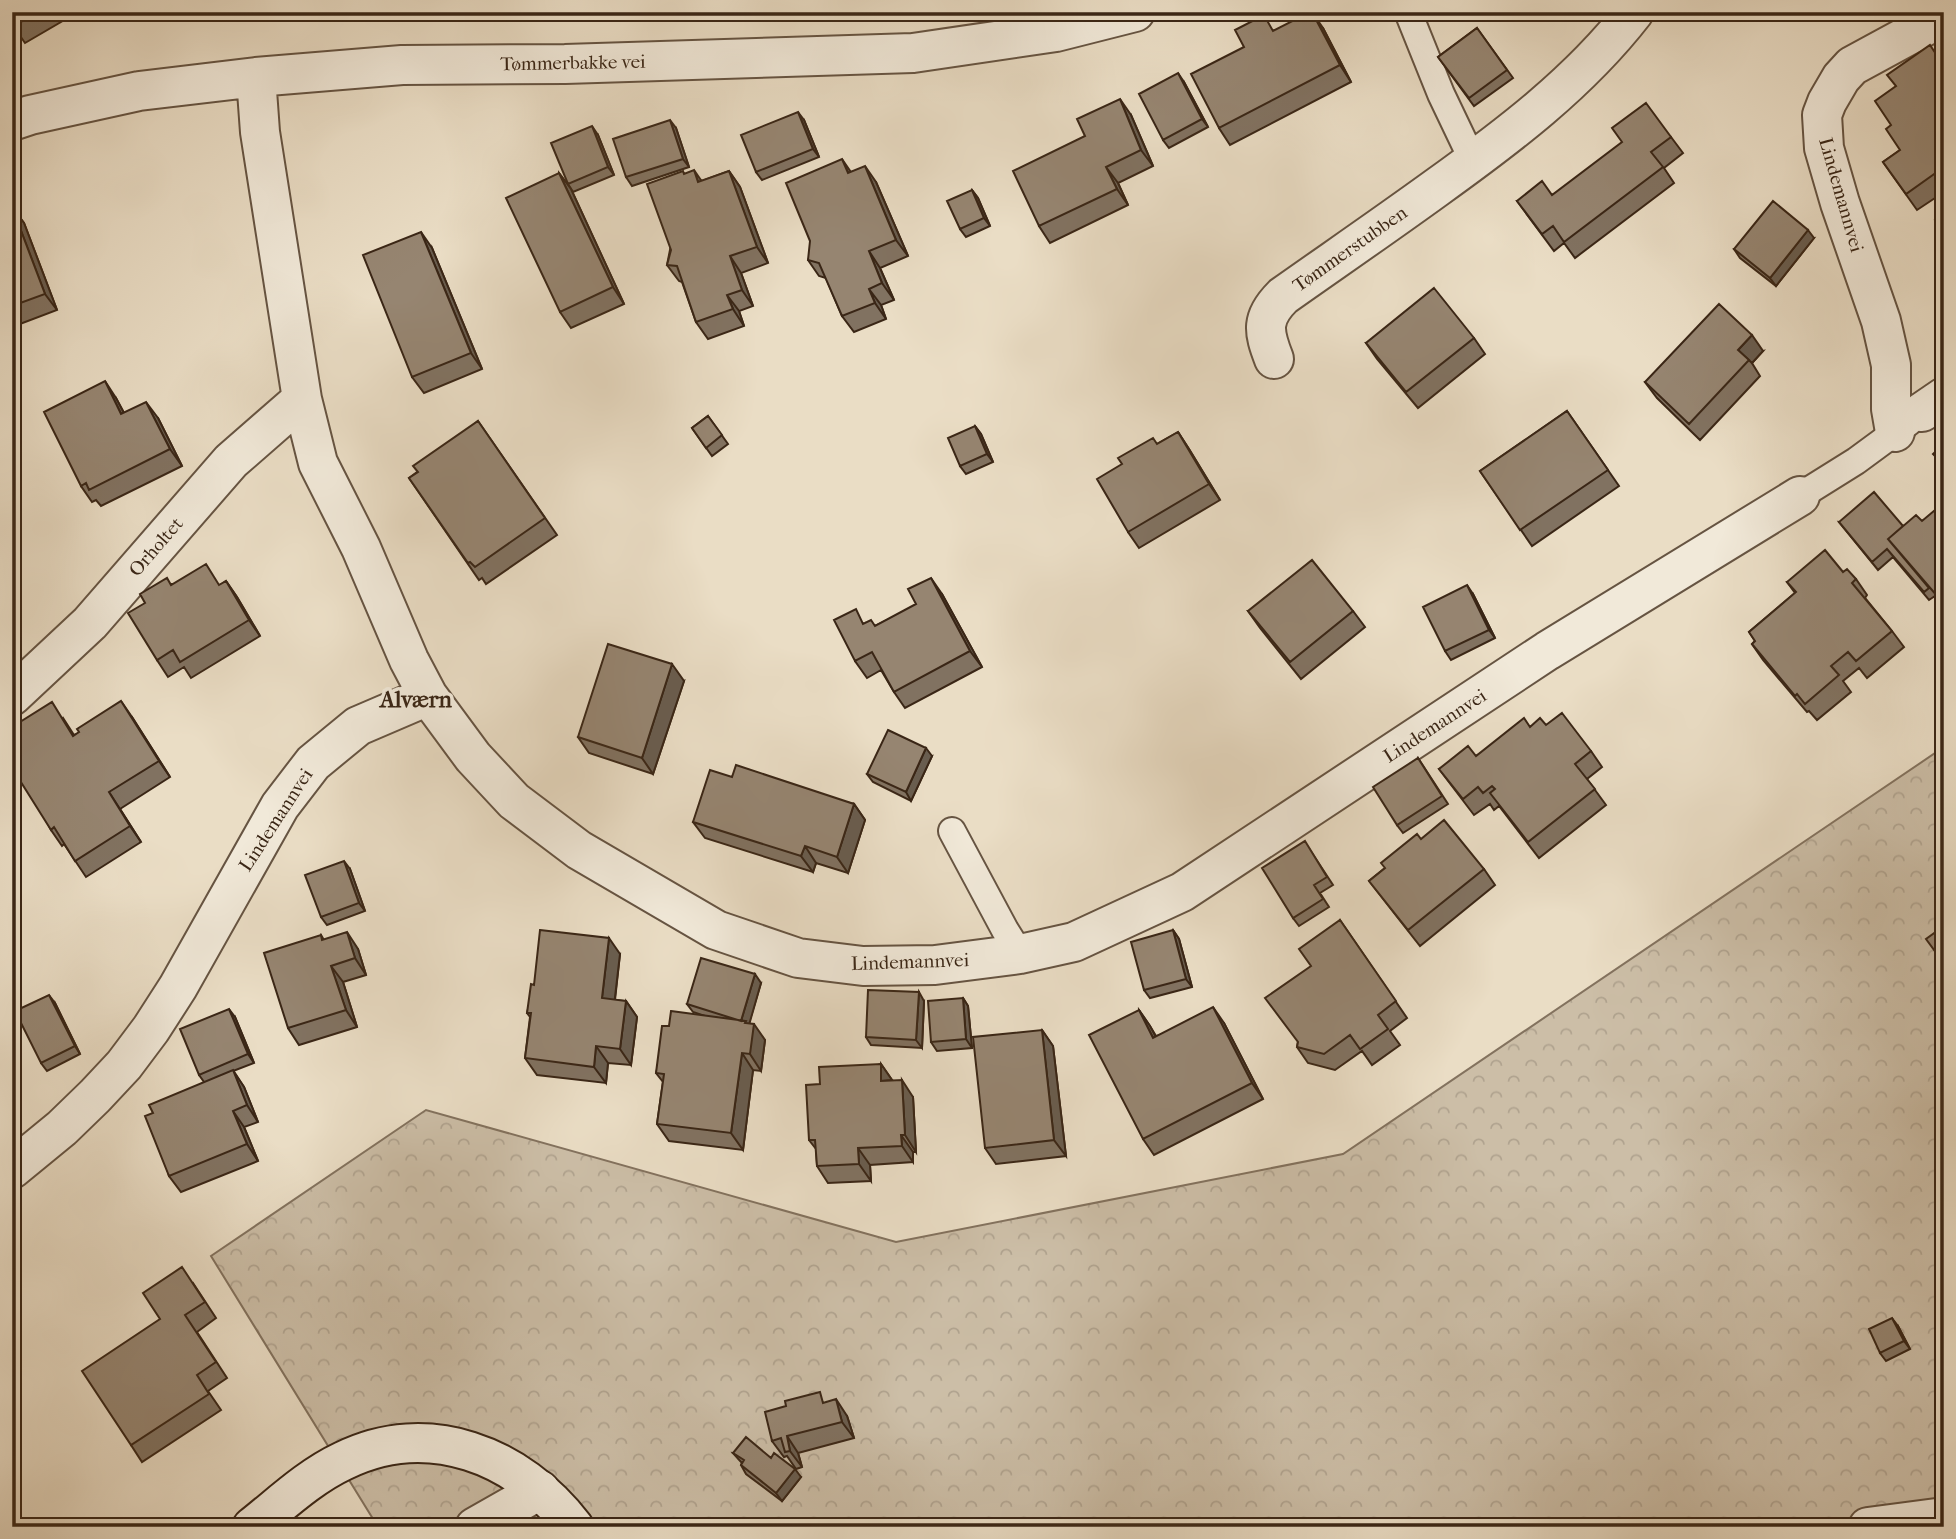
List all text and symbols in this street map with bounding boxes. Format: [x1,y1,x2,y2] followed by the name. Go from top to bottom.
[500,51,646,75] street label: Tømmerbakke vei
[1814,135,1868,255] street label: Lindemannvei
[1289,201,1411,297] street label: Tømmerstubben
[124,513,188,581] street label: Orholtet
[1379,684,1491,767] street label: Lindemannvei
[378,686,453,713] district label: Alværn
[235,764,318,876] street label: Lindemannvei
[851,949,970,975] street label: Lindemannvei

